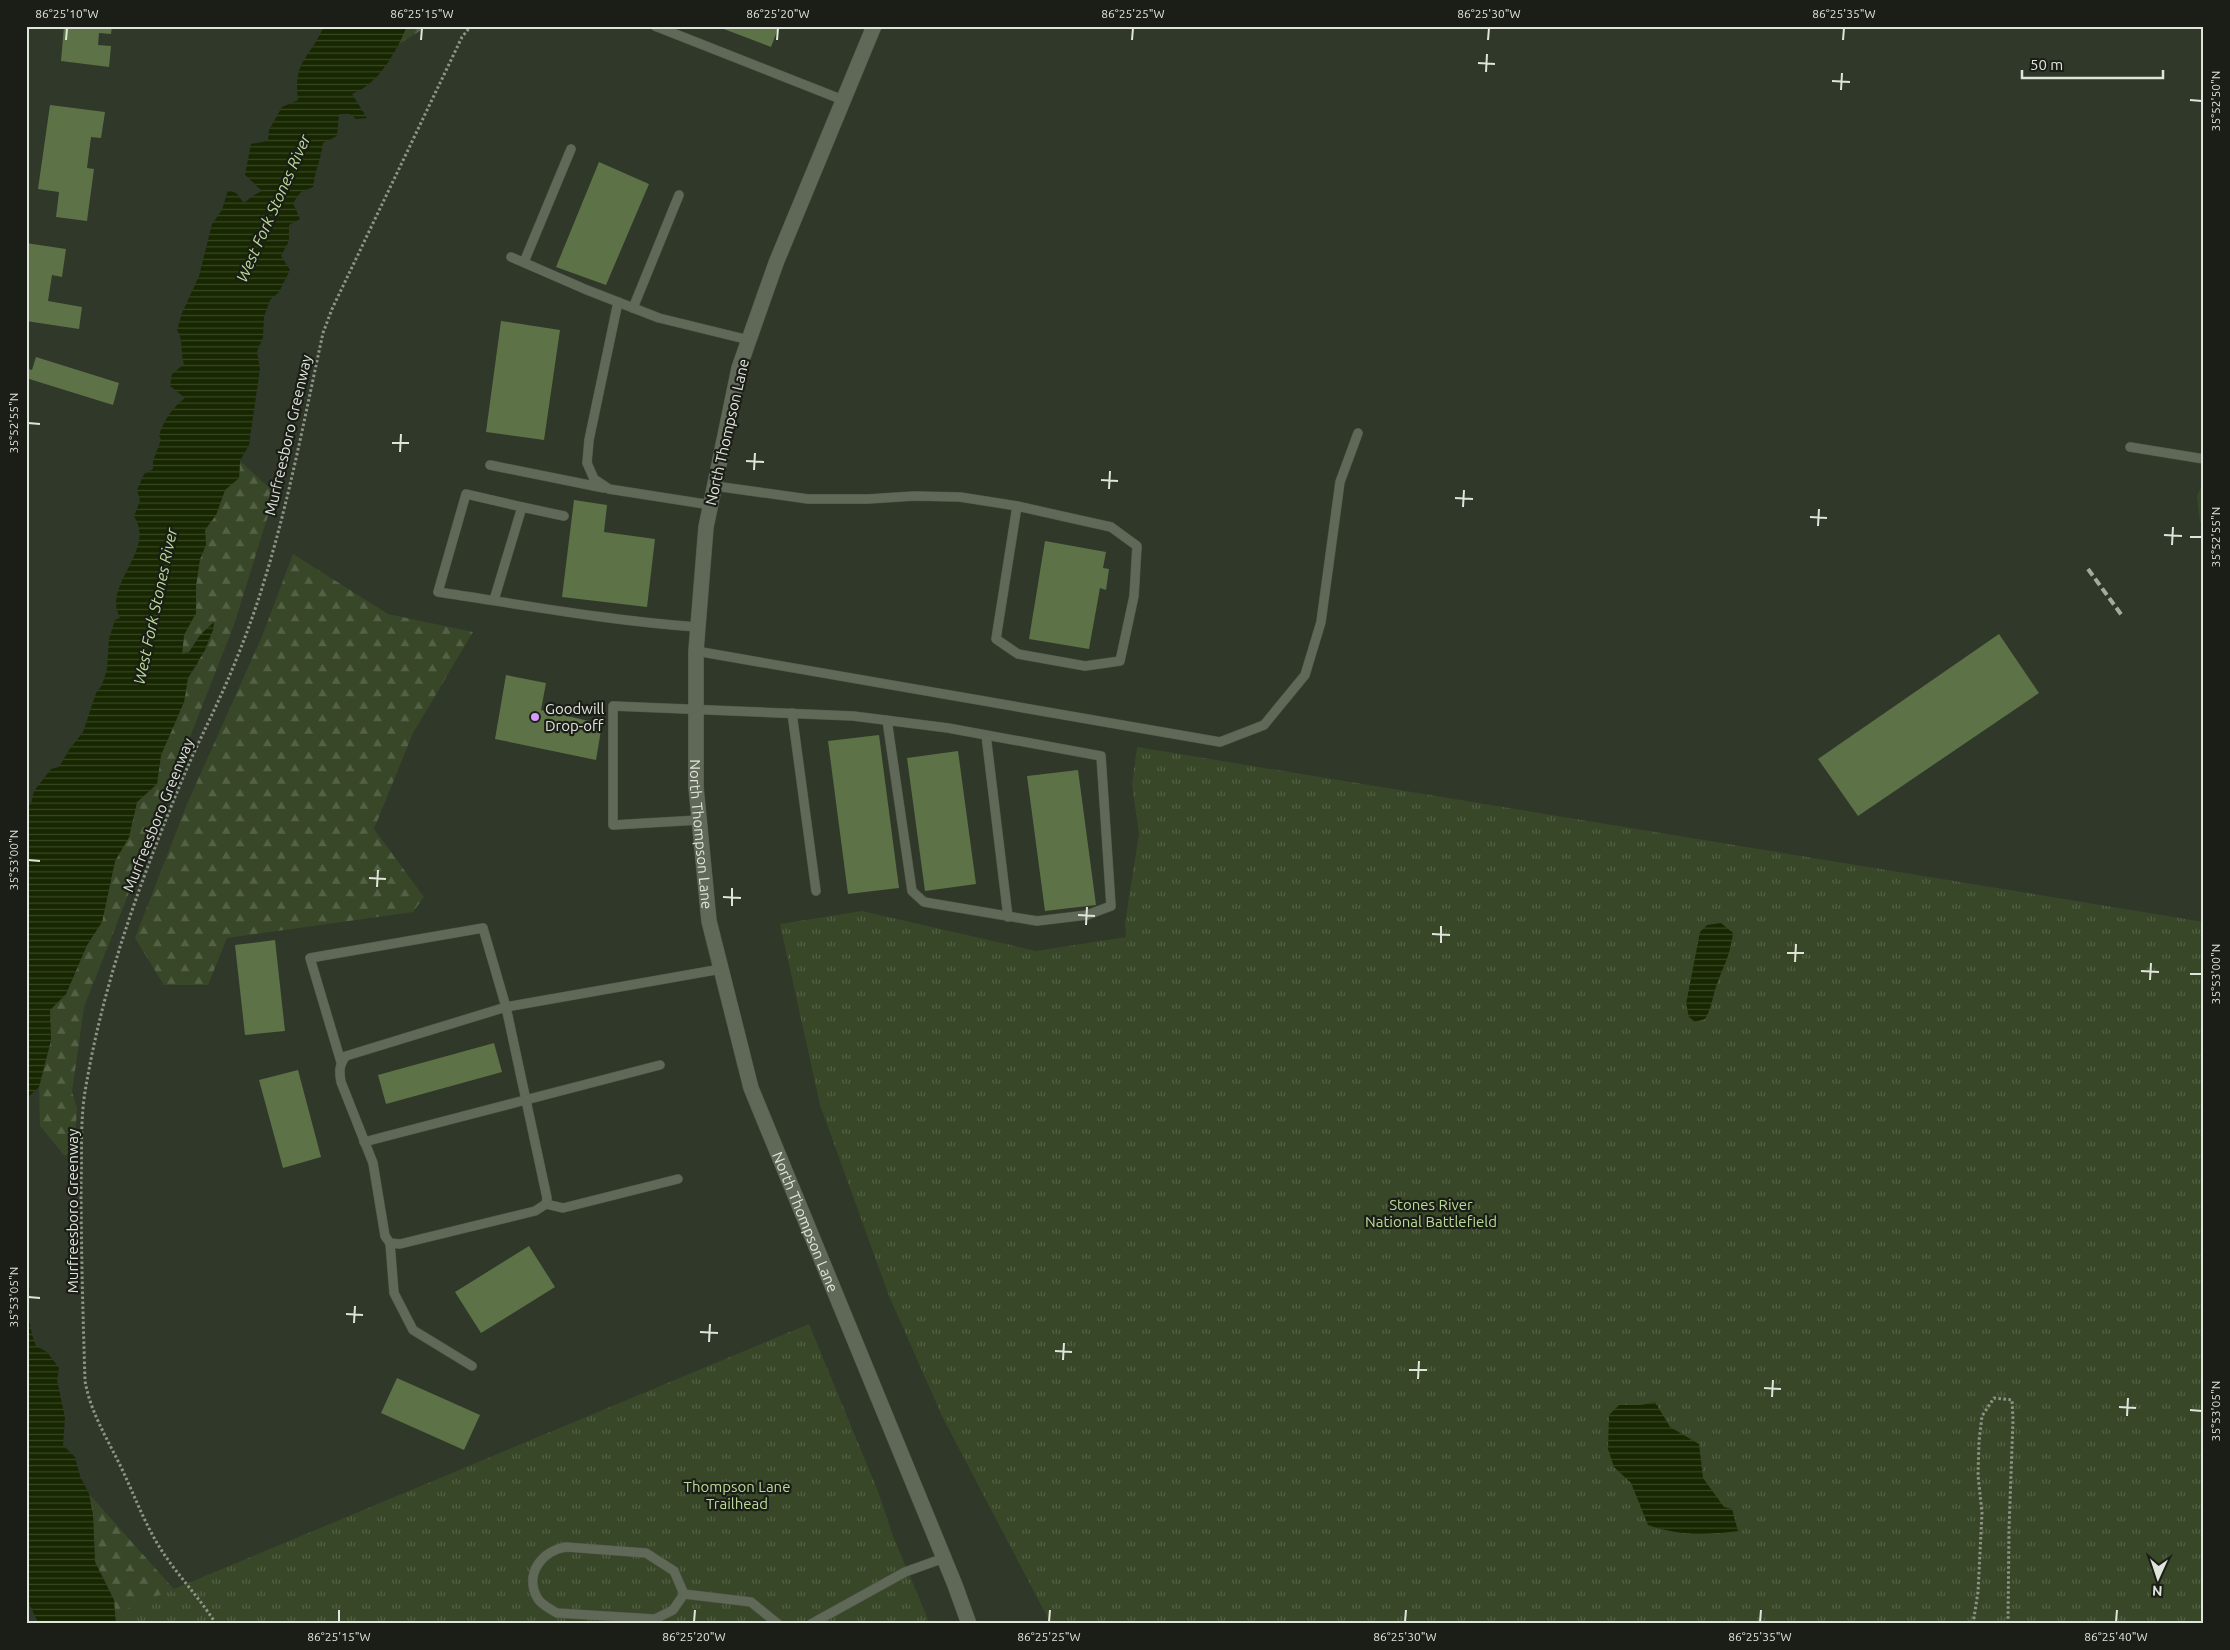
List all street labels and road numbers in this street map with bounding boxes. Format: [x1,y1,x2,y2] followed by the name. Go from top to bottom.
[261,353,315,517] street label: Murfreesboro Greenway
[702,357,752,507] street label: North Thompson Lane
[119,736,197,894] street label: Murfreesboro Greenway
[687,759,716,910] street label: North Thompson Lane
[64,1129,81,1293] street label: Murfreesboro Greenway
[770,1149,842,1294] street label: North Thompson Lane

